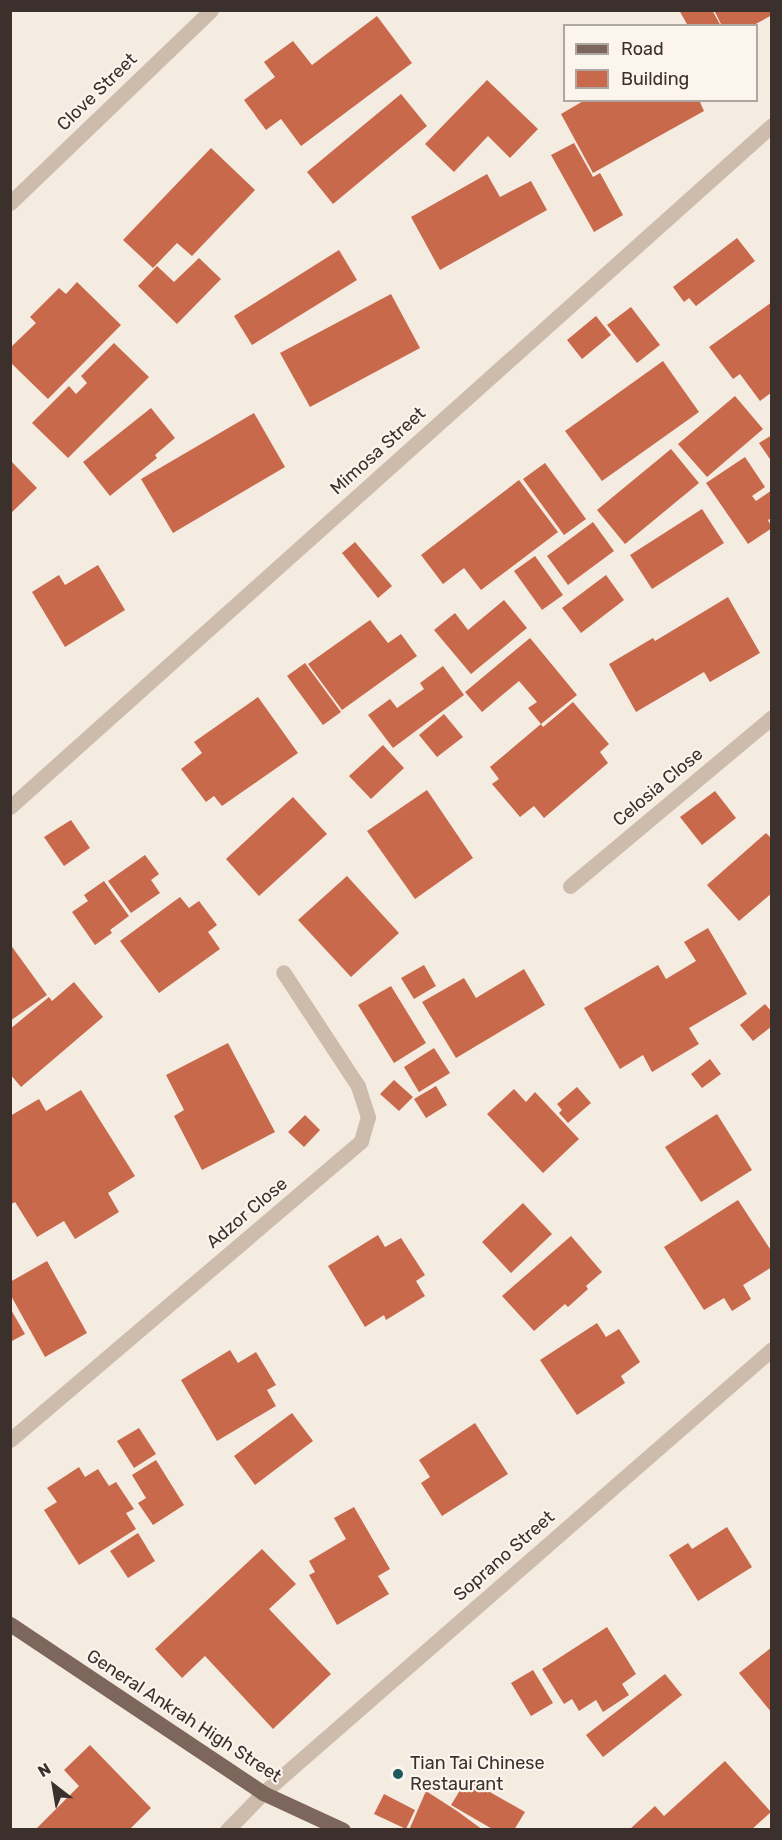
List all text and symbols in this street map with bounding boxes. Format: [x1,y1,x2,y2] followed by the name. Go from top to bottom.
[563,24,758,102] legend
[621,38,664,60] text: Road
[53,49,141,135] street label: Clove Street
[621,68,689,90] text: Building
[326,403,430,499] street label: Mimosa Street
[609,743,707,831] street label: Celosia Close
[202,1173,292,1253] street label: Adzor Close
[449,1506,559,1606] street label: Soprano Street
[82,1645,286,1787] street label: General Ankrah High Street
[410,1753,545,1796] place label: Tian Tai Chinese Restaurant
[24,1756,84,1816] north arrow
[35,1759,54,1781] text: N
[391,1767,405,1781] marker: Tian Tai Chinese Restaurant

